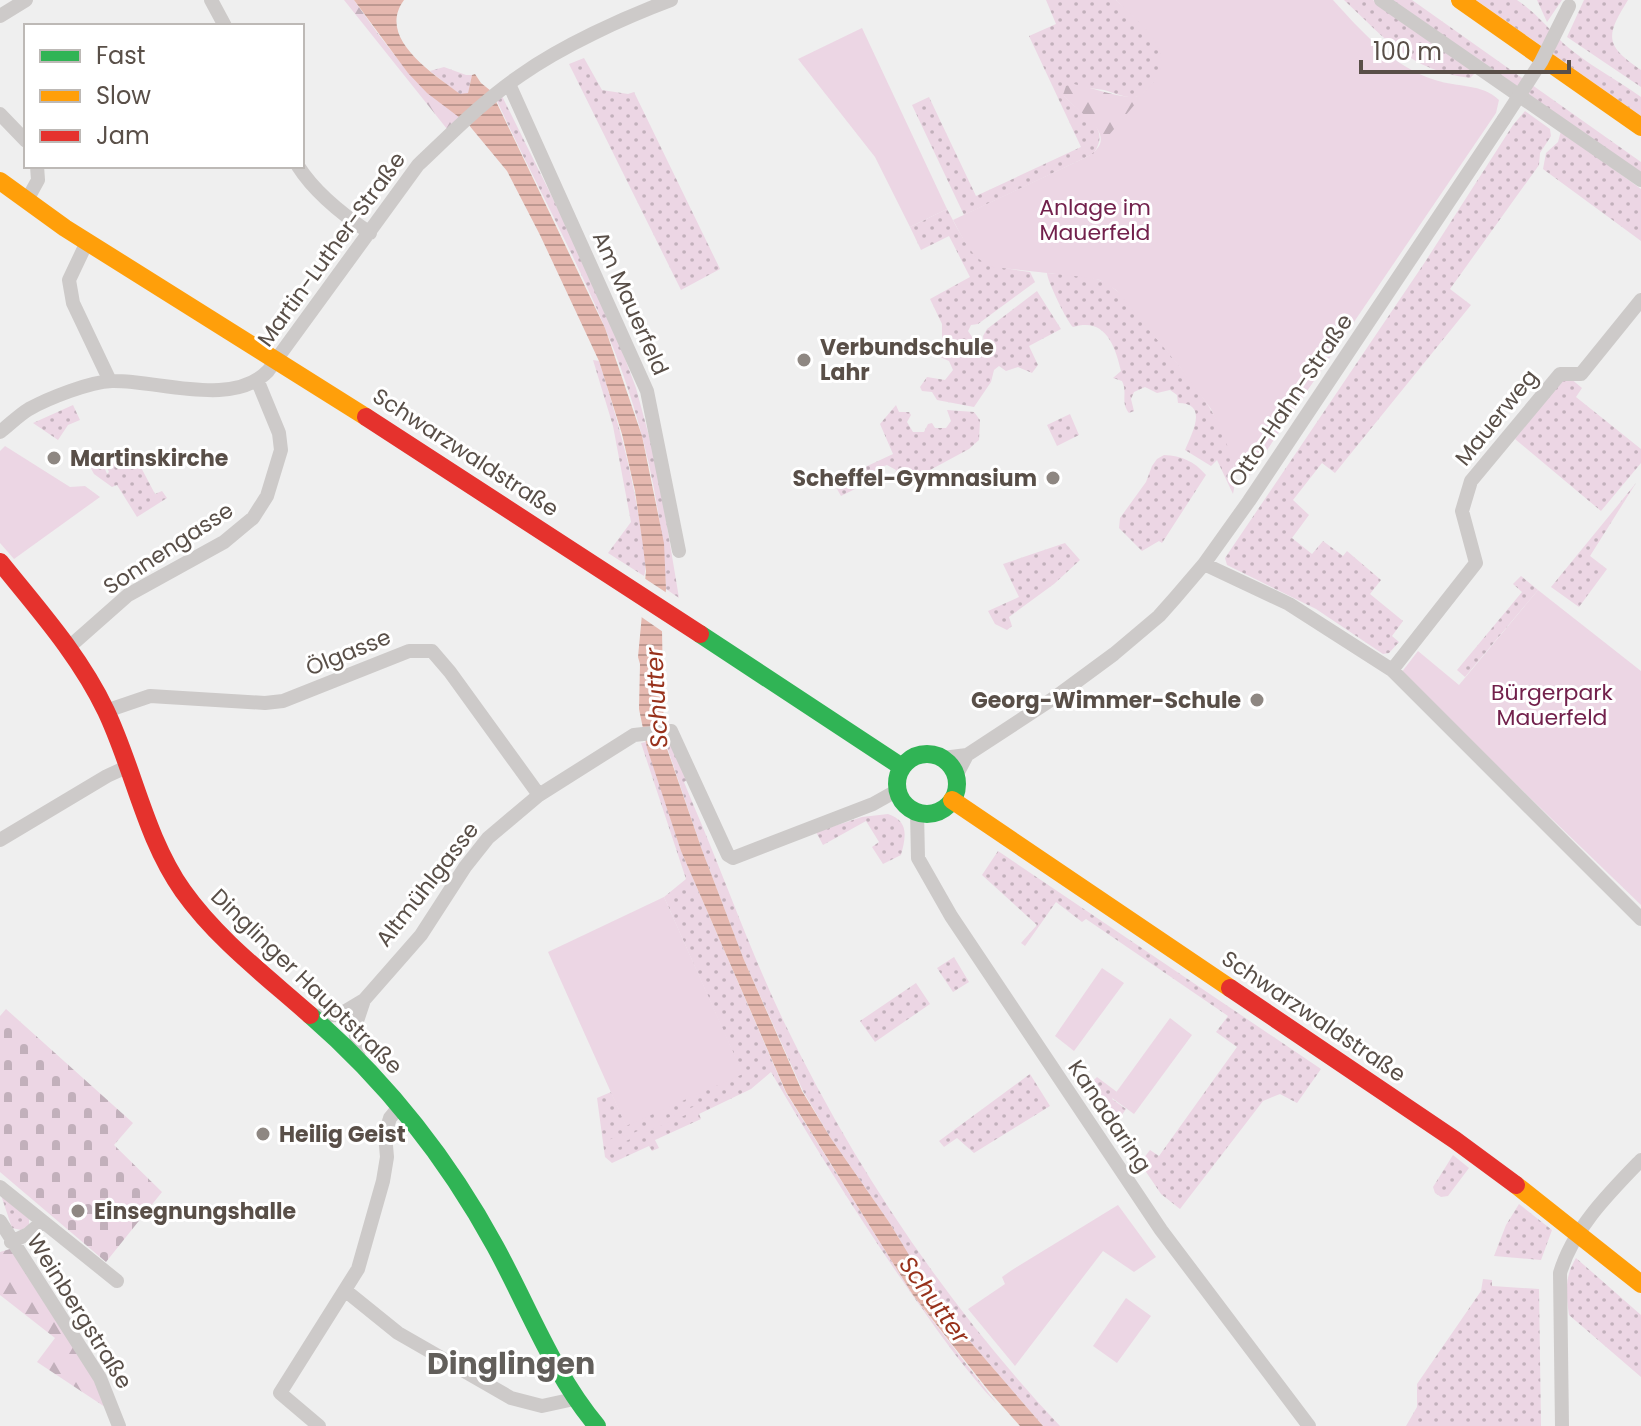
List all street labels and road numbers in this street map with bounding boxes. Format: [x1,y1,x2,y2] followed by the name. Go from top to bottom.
[250,146,413,353] street label: Martin-Luther-Straße
[585,226,676,380] street label: Am Mauerfeld
[1221,308,1360,493] street label: Otto-Hahn-Straße
[1448,362,1545,472] street label: Mauerweg
[367,381,565,524] street label: Schwarzwaldstraße
[97,495,239,602] street label: Sonnengasse
[301,621,395,684] street label: Ölgasse
[369,815,486,953] street label: Altmühlgasse
[204,881,409,1081] street label: Dinglinger Hauptstraße
[1216,943,1412,1090] street label: Schwarzwaldstraße
[1061,1054,1159,1179] street label: Kanadaring
[19,1228,140,1395] street label: Weinbergstraße

